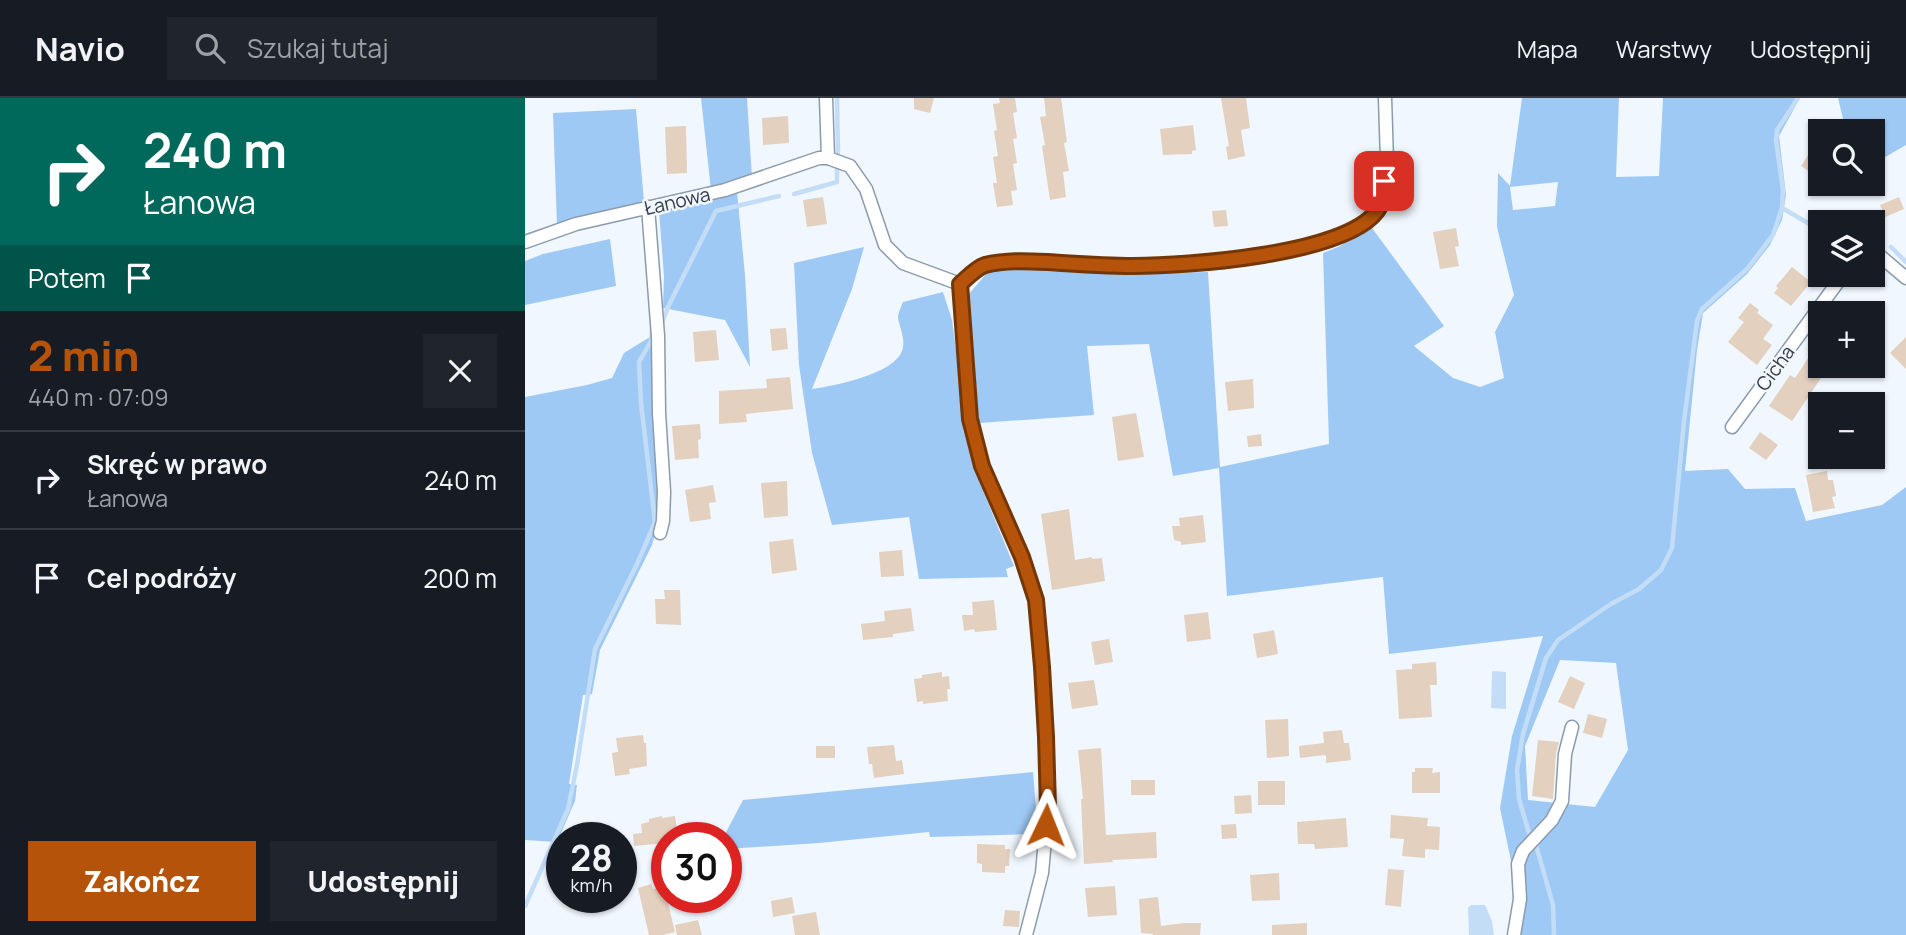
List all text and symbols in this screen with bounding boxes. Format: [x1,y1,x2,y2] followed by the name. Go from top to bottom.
[167,17,657,80] search box
[35,26,125,71] text: Navio
[191,29,229,67] icon: search
[247,30,388,66] text: Szukaj tutaj
[1517,32,1578,65] text: Mapa
[1616,32,1712,65] text: Warstwy
[1750,32,1871,65] text: Udostępnij
[143,116,287,183] text: 240 m
[1808,119,1885,469] map controls
[1808,119,1885,196] button: search
[28,126,119,217] icon: right
[1354,151,1414,211] pin
[1365,162,1403,200] icon: arrive
[143,180,256,224] text: Łanowa
[641,181,713,221] street label: Łanowa
[1808,210,1885,287] button: layers
[120,259,158,297] icon: arrive
[28,260,106,296] text: Potem
[1808,301,1885,378] button: +
[28,326,139,384] text: 2 min
[423,334,497,408] button: close
[1750,340,1800,396] street label: Cicha
[28,381,169,413] text: 440 m · 07:09
[1808,392,1885,469] button: −
[87,446,267,482] text: Skręć w prawo
[28,461,66,499] icon: right
[424,462,497,498] text: 240 m
[87,482,168,514] text: Łanowa
[28,559,66,597] icon: arrive
[87,560,236,596] text: Cel podróży
[423,560,497,596] text: 200 m
[1009,788,1083,862] position arrow
[651,822,742,913] speed limit sign: 30
[570,834,613,882] text: 28
[28,841,256,921] button: Zakończ
[270,841,497,921] button: Udostępnij
[571,873,612,897] text: km/h

